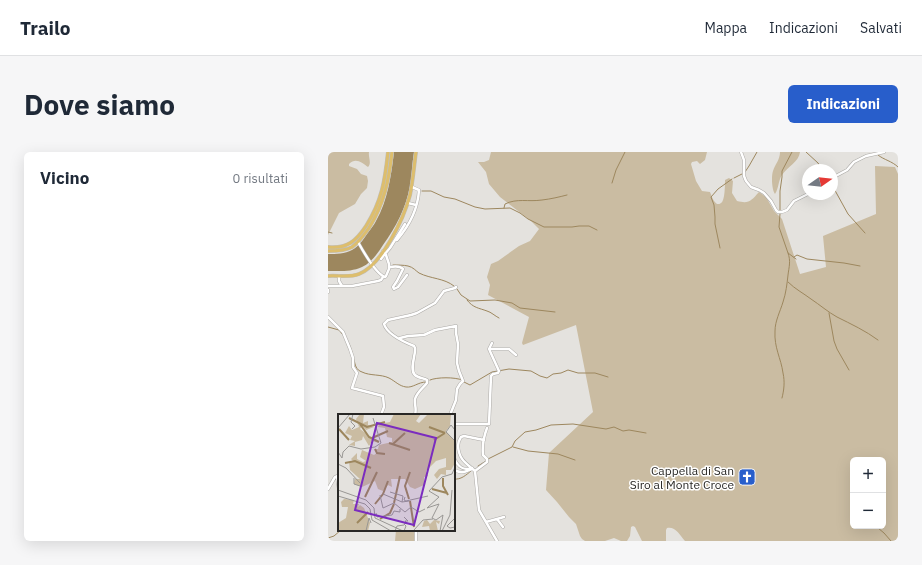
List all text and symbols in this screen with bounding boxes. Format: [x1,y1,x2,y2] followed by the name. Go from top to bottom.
[20,16,70,40] text: Trailo
[705,19,747,37] text: Mappa
[769,19,838,37] text: Indicazioni
[860,19,902,37] text: Salvati
[788,85,898,123] button: Indicazioni
[24,86,175,123] text: Dove siamo
[802,164,838,200] north arrow
[40,167,89,189] text: Vicino
[233,170,288,187] text: 0 risultati
[338,414,455,531] inset map
[850,457,886,529] map controls
[850,457,886,493] button: +
[630,463,734,492] place label: Cappella di San Siro al Monte Croce
[737,467,757,487] church icon: Cappella di San Siro al Monte Croce
[850,493,886,529] button: −

